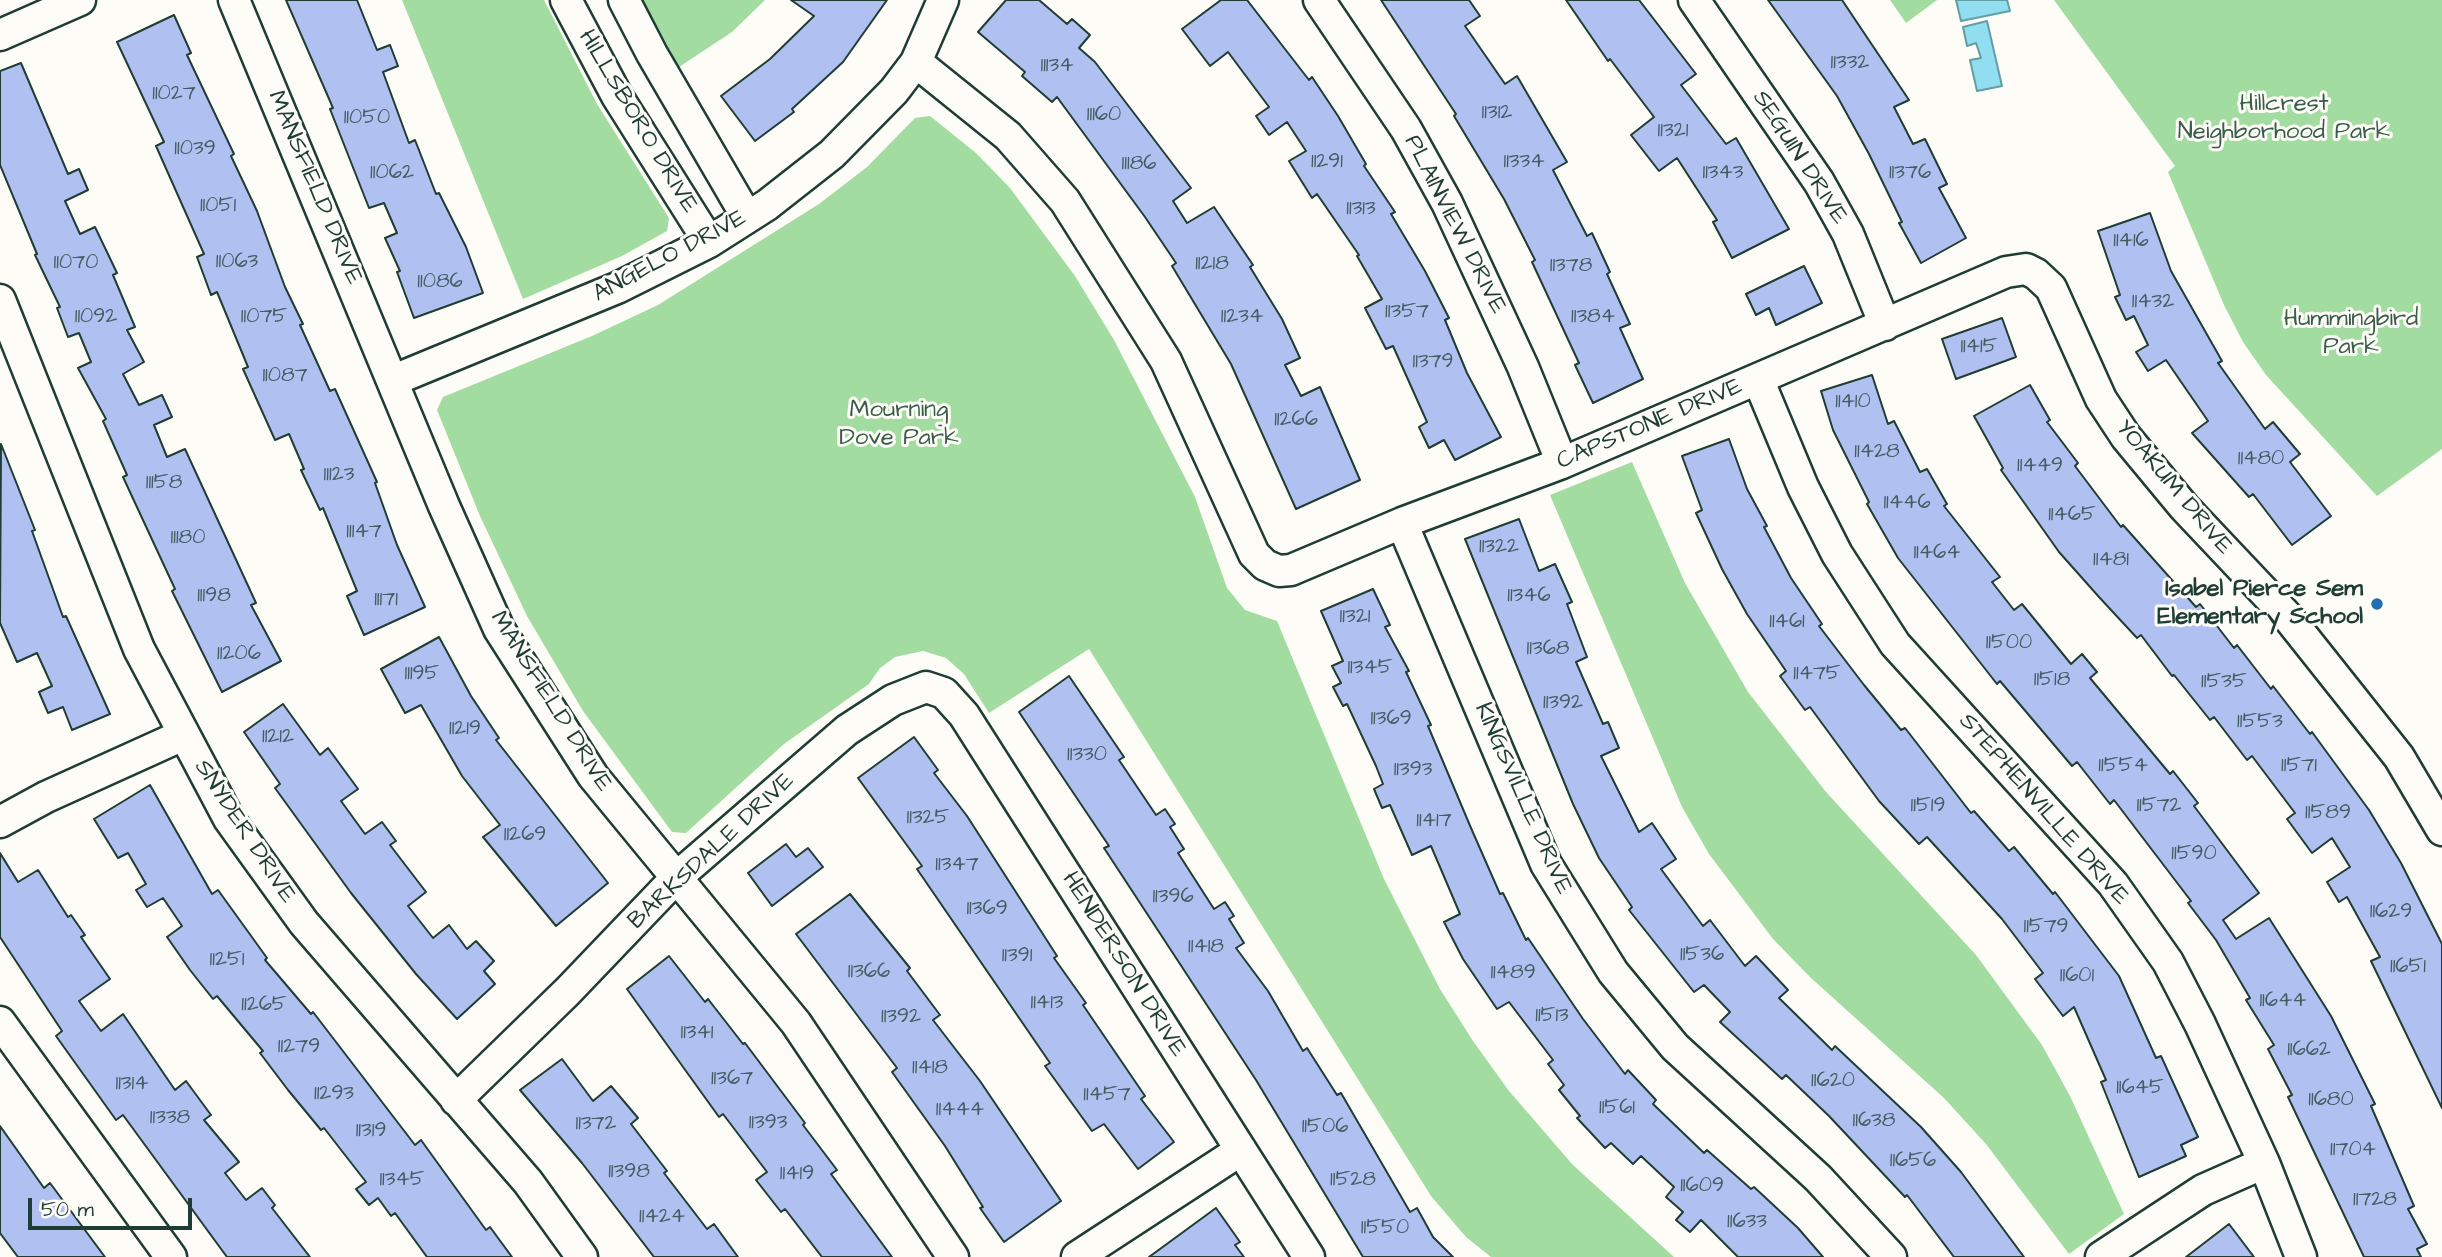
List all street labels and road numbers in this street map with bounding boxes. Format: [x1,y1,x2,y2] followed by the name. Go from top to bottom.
[571,25,703,219] street label: HILLSBORO DRIVE
[1745,86,1853,230] street label: SEGUIN DRIVE
[260,87,368,289] street label: MANSFIELD DRIVE
[1397,131,1511,319] street label: PLAINVIEW DRIVE
[589,205,751,309] street label: ANGELO DRIVE
[1553,373,1747,477] street label: CAPSTONE DRIVE
[2108,415,2238,561] street label: YOAKUM DRIVE
[483,606,617,798] street label: MANSFIELD DRIVE
[1467,699,1577,899] street label: KINGSVILLE DRIVE
[1952,708,2134,912] street label: STEPHENVILLE DRIVE
[187,755,301,909] street label: SNYDER DRIVE
[623,768,801,936] street label: BARKSDALE DRIVE
[1055,867,1191,1063] street label: HENDERSON DRIVE

